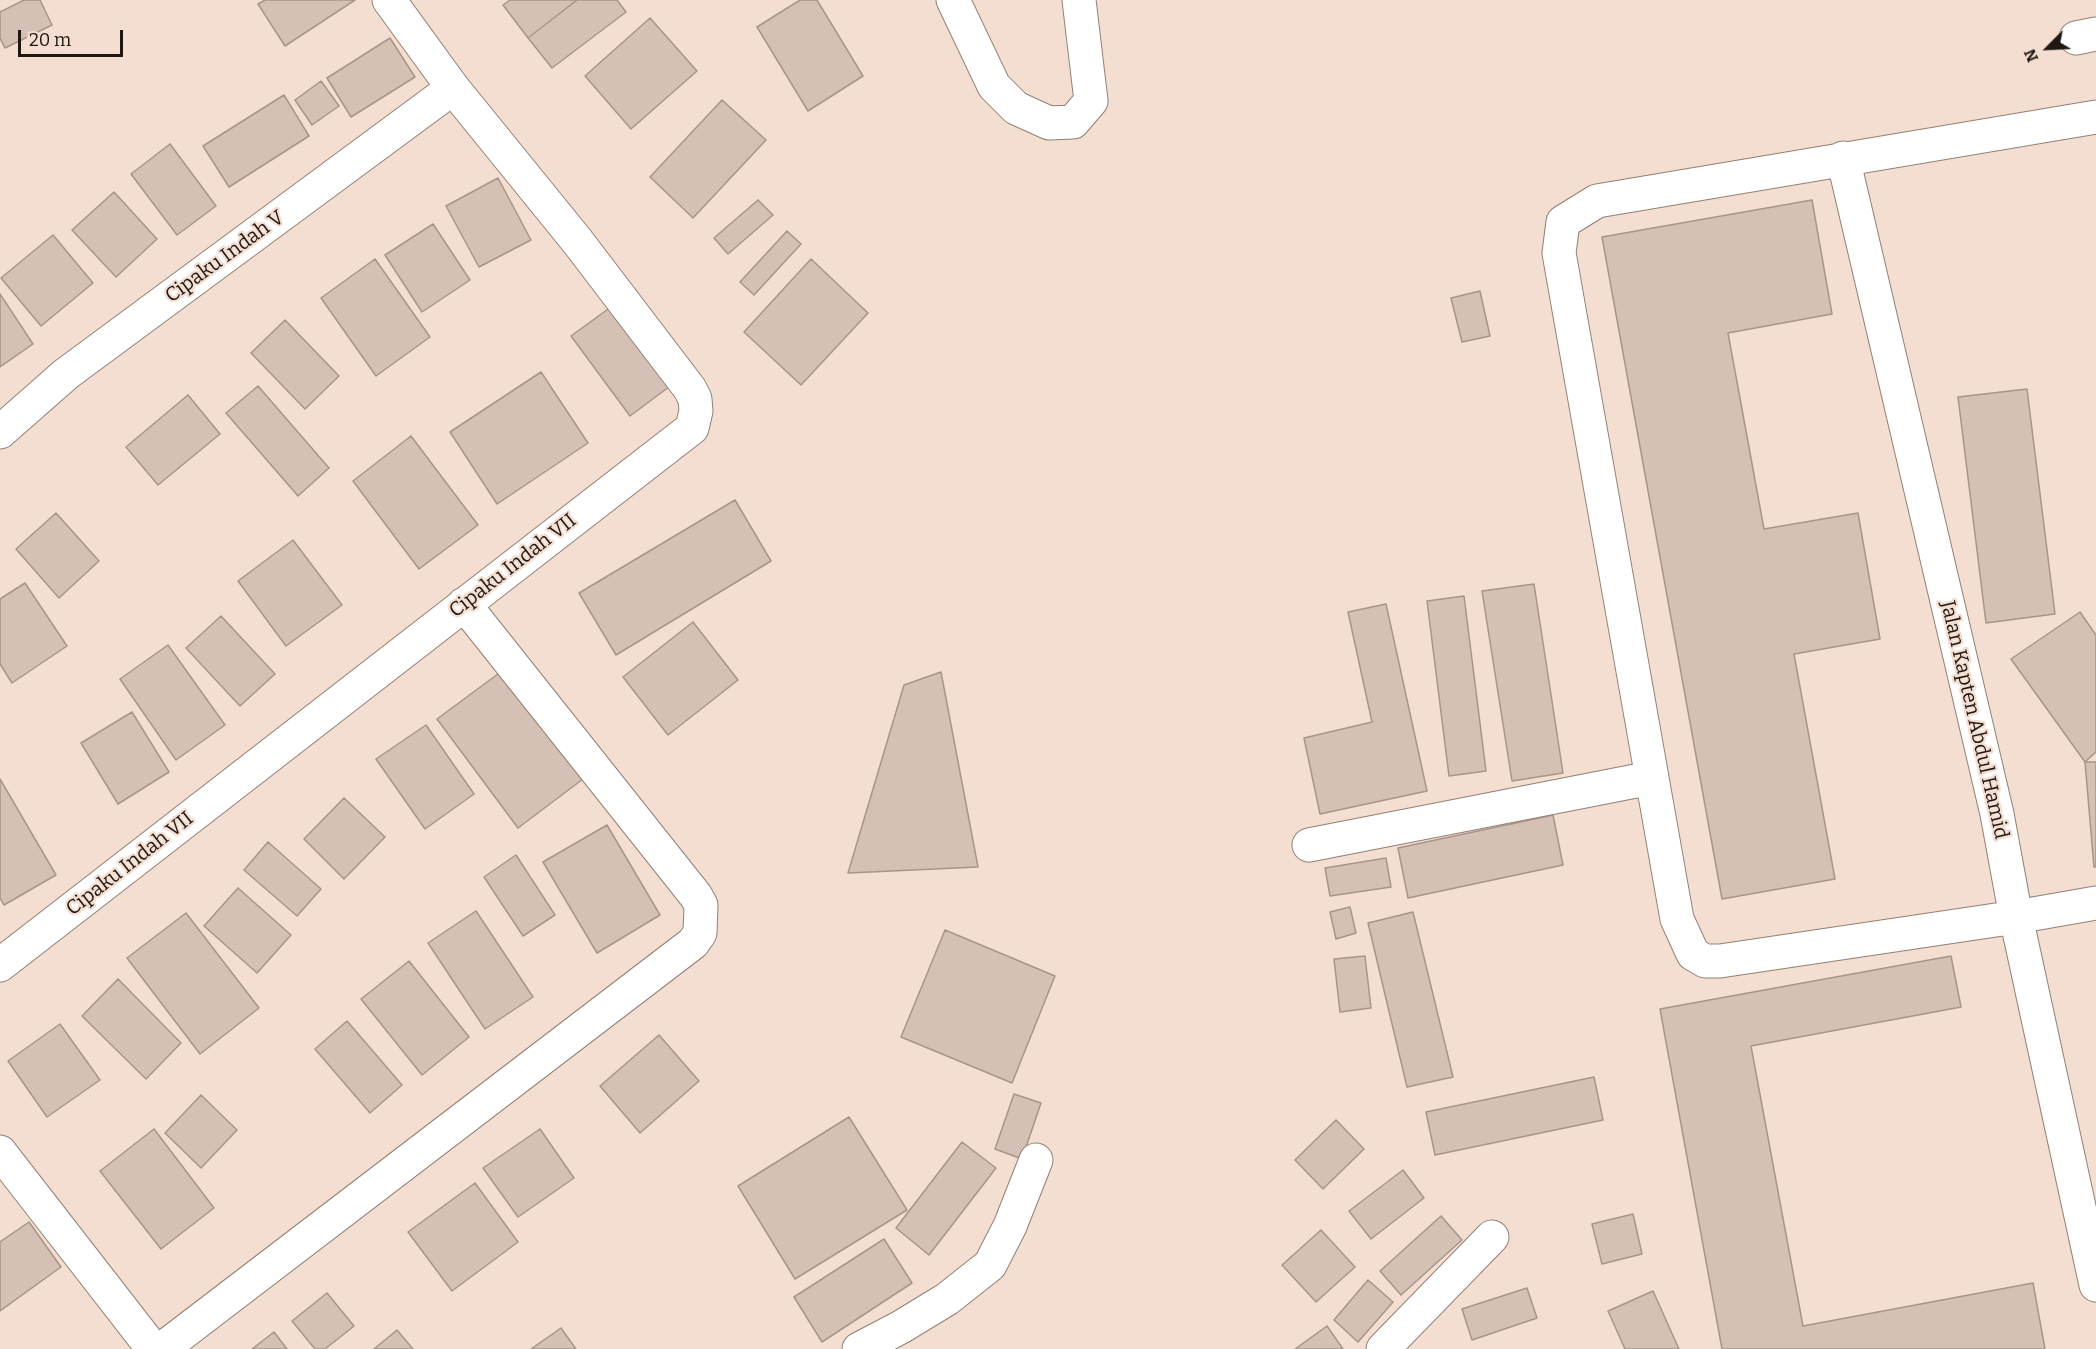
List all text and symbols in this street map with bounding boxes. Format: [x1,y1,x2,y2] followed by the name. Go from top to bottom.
[21,18,126,56] scale bar
[2018,18,2078,78] north arrow
[29,29,71,51] text: 20 m
[2020,46,2042,65] text: N
[161,206,289,308] street label: Cipaku Indah V
[445,509,581,623] street label: Cipaku Indah VII
[1935,598,2013,842] street label: Jalan Kapten Abdul Hamid
[62,807,198,921] street label: Cipaku Indah VII

